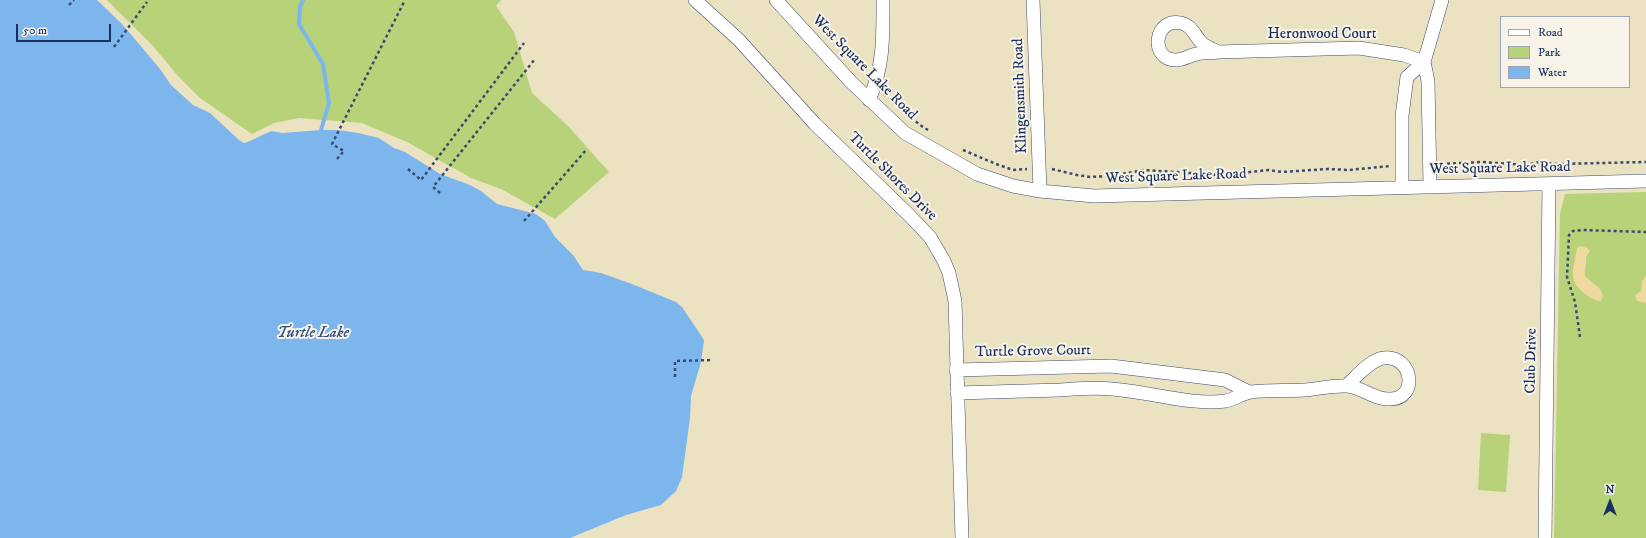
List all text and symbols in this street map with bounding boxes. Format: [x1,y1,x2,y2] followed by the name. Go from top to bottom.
[808,12,920,124] street label: West Square Lake Road
[18,16,113,42] scale bar
[1500,16,1630,88] legend
[23,23,47,38] text: 50 m
[1538,25,1563,40] text: Road
[1268,26,1376,44] street label: Heronwood Court
[1010,38,1032,154] street label: Klingensmith Road
[1538,45,1560,60] text: Park
[1538,65,1567,80] text: Water
[844,129,940,225] street label: Turtle Shores Drive
[1429,159,1571,179] street label: West Square Lake Road
[1105,166,1247,188] street label: West Square Lake Road
[277,324,349,344] water label: Turtle Lake
[1522,328,1542,394] street label: Club Drive
[975,342,1091,362] street label: Turtle Grove Court
[1590,482,1630,522] north arrow
[1605,483,1615,497] text: N

